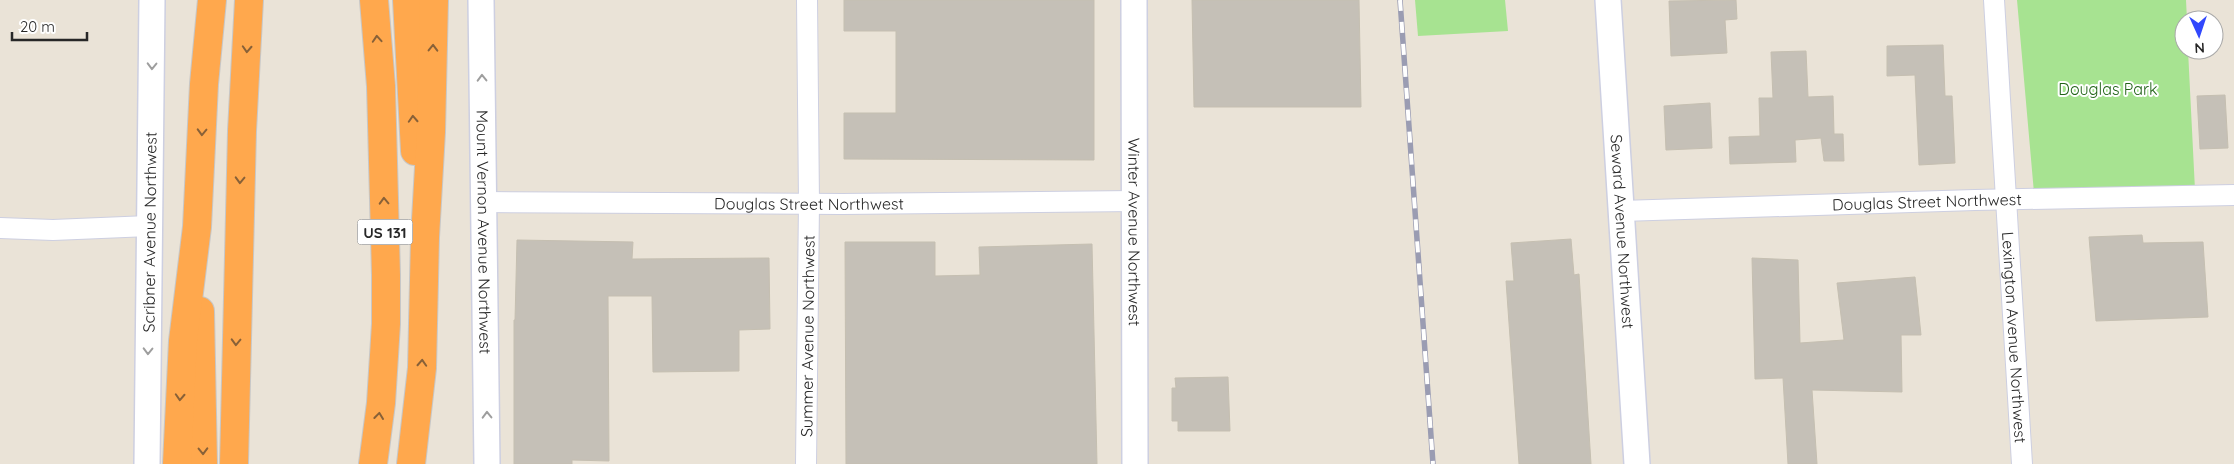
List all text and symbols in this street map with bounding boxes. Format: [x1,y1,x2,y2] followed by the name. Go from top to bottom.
[12,10,88,42] scale bar
[2174,10,2224,60] north arrow
[20,17,55,36] text: 20 m
[372,34,383,42] one-way arrow
[2194,39,2205,57] text: N
[428,44,438,52] one-way arrow
[241,45,252,53] one-way arrow
[146,62,157,70] one-way arrow
[477,74,487,82] one-way arrow
[2058,79,2158,99] park label: Douglas Park
[472,110,496,354] street label: Mount Vernon Avenue Northwest
[407,115,418,123] one-way arrow
[196,129,207,137] one-way arrow
[138,132,161,332] street label: Scribner Avenue Northwest
[1606,134,1639,329] street label: Seward Avenue Northwest
[1124,138,1145,326] street label: Winter Avenue Northwest
[235,176,245,184] one-way arrow
[1832,189,2022,214] street label: Douglas Street Northwest
[714,193,904,214] street label: Douglas Street Northwest
[379,197,389,204] one-way arrow
[358,220,412,244] road number: US 131
[1998,231,2031,444] street label: Lexington Avenue Northwest
[796,235,819,437] street label: Summer Avenue Northwest
[231,338,241,346] one-way arrow
[143,348,153,355] one-way arrow
[417,359,427,367] one-way arrow
[175,394,186,402] one-way arrow
[373,411,384,419] one-way arrow
[481,411,492,419] one-way arrow
[198,447,208,455] one-way arrow

